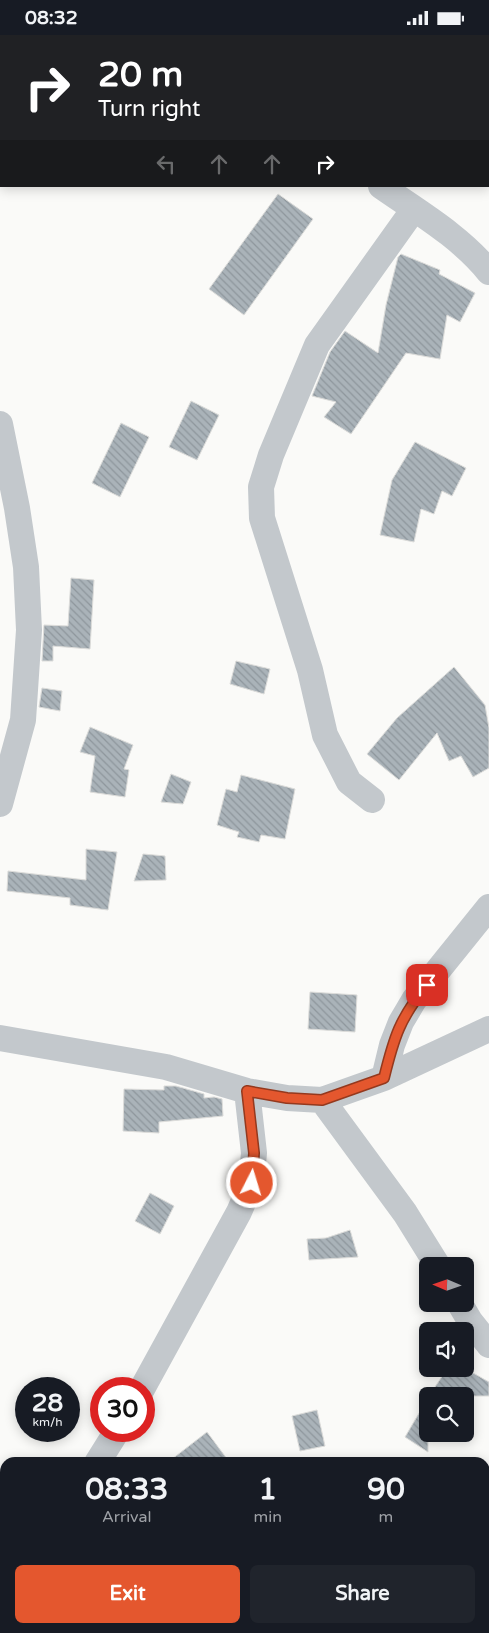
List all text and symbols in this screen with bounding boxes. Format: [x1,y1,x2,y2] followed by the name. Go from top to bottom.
[25,7,78,29] text: 08:32
[98,54,183,96] text: 20 m
[15,55,80,120] icon: right
[98,96,200,122] text: Turn right
[152,150,180,178] icon: left
[205,150,233,178] icon: ahead
[258,150,286,178] icon: ahead
[311,150,339,178] icon: right
[406,964,448,1006] pin
[413,971,441,999] icon: arrive
[225,1156,277,1208] position arrow
[419,1257,474,1313] north arrow
[419,1257,474,1442] map controls
[419,1322,474,1377] button: sound
[90,1377,155,1442] speed limit sign: 30
[419,1387,474,1442] button: search
[32,1388,63,1418] text: 28
[32,1415,63,1429] text: km/h
[85,1471,168,1508] text: 08:33
[258,1471,277,1508] text: 1
[367,1471,405,1508] text: 90
[102,1507,151,1527] text: Arrival
[254,1507,282,1527] text: min
[379,1507,393,1527] text: m
[15,1565,240,1623] button: Exit
[250,1565,475,1623] button: Share

